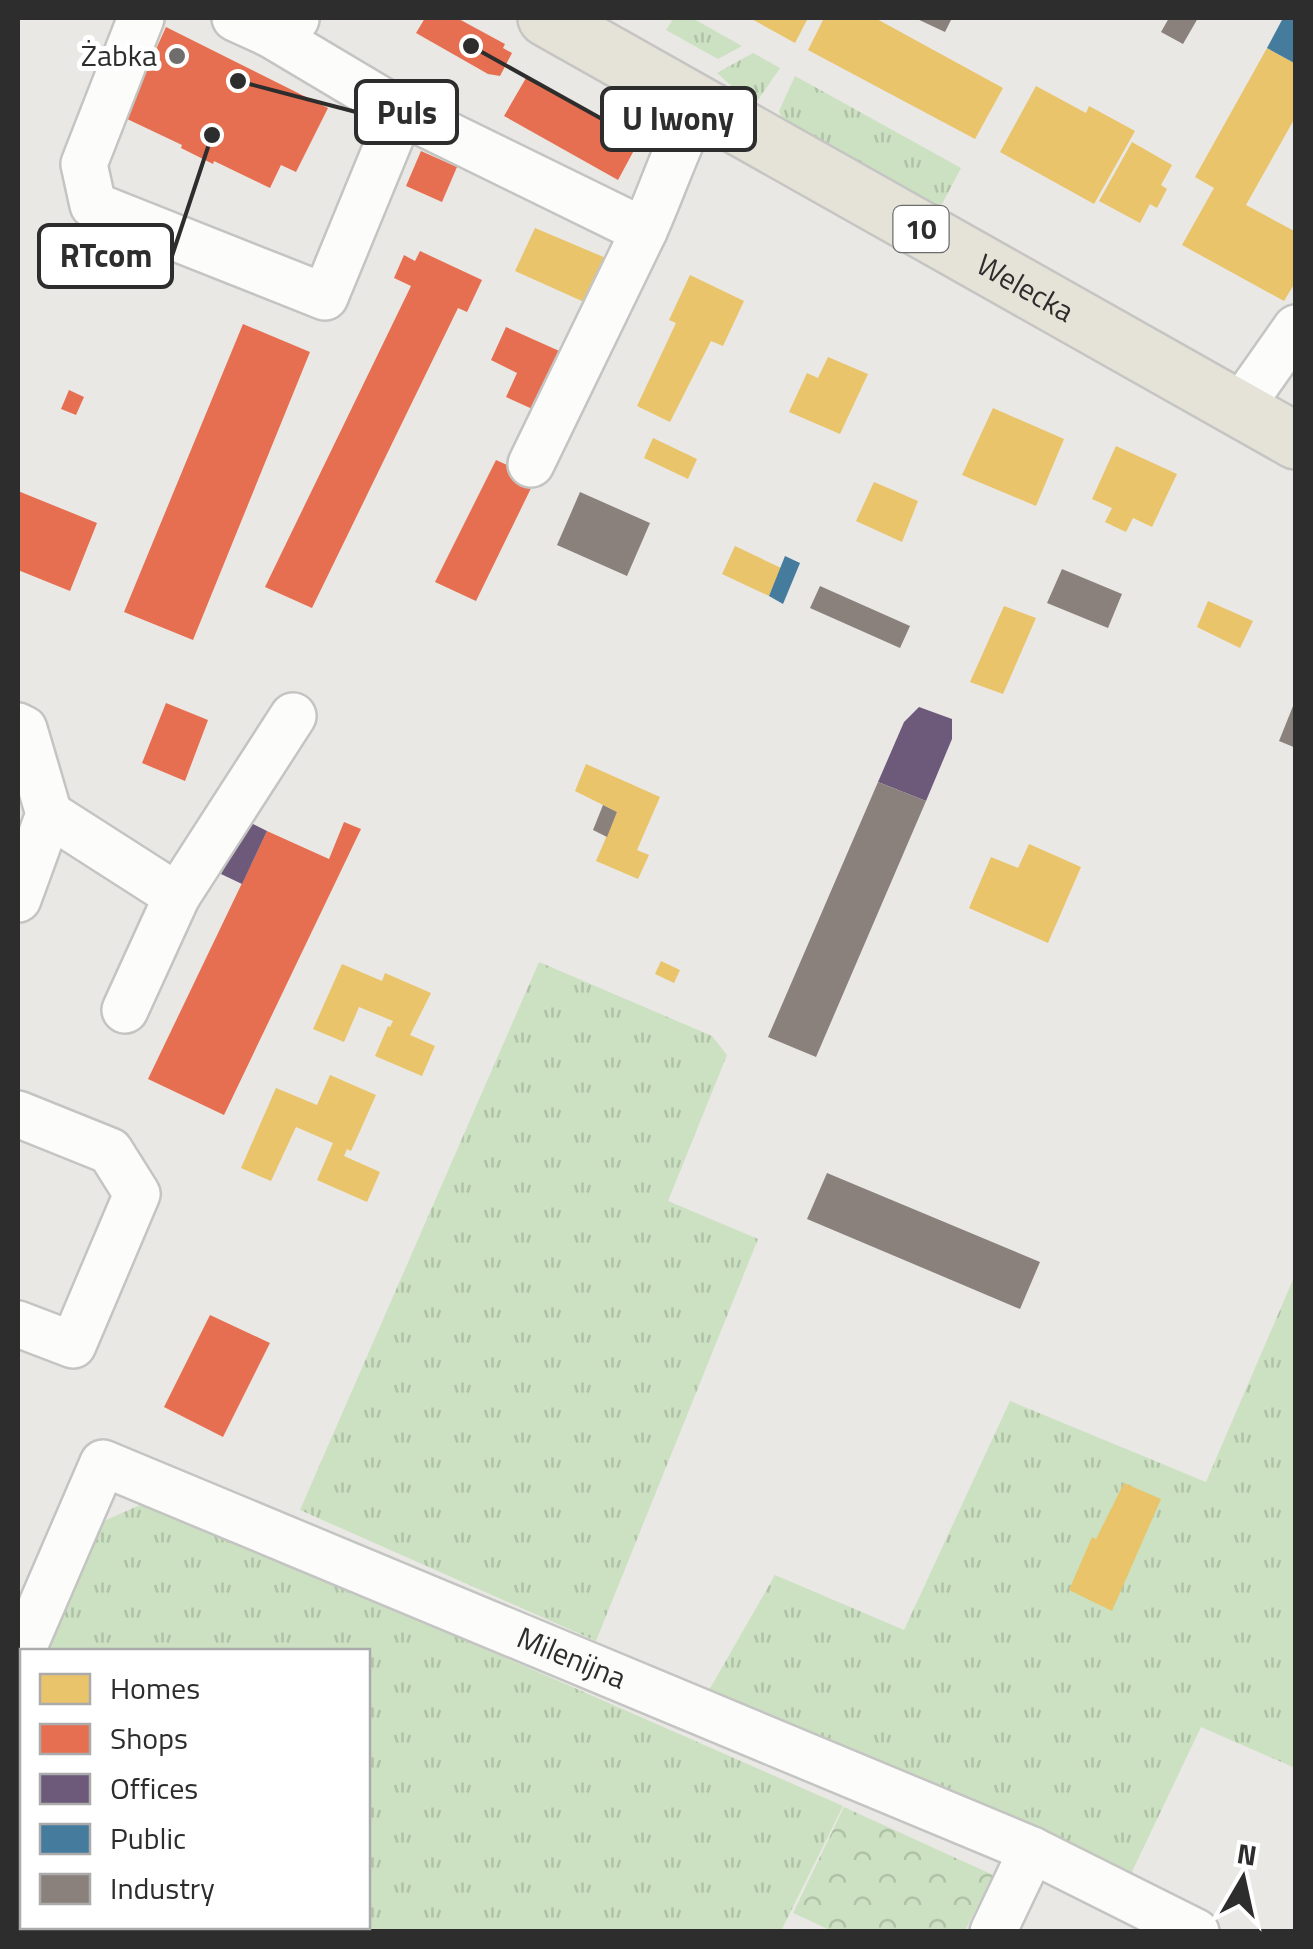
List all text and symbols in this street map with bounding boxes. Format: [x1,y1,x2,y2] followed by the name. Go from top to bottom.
[81,32,157,78] place label: Żabka
[166,45,188,67] marker: Żabka
[356,81,457,143] callout: Puls
[377,88,437,136] text: Puls
[602,88,755,150] callout: U Iwony
[622,94,734,142] text: U Iwony
[894,206,948,252] road number: 10
[39,225,172,287] callout: RTcom
[60,231,152,279] text: RTcom
[968,241,1083,333] street label: Welecka
[510,1614,633,1700] street label: Milenijna
[20,1649,370,1929] legend
[110,1665,200,1711] text: Homes
[110,1715,188,1761] text: Shops
[110,1765,198,1811] text: Offices
[110,1815,186,1861] text: Public
[1193,1829,1293,1929] north arrow
[1234,1831,1260,1877] text: N
[110,1865,215,1911] text: Industry

